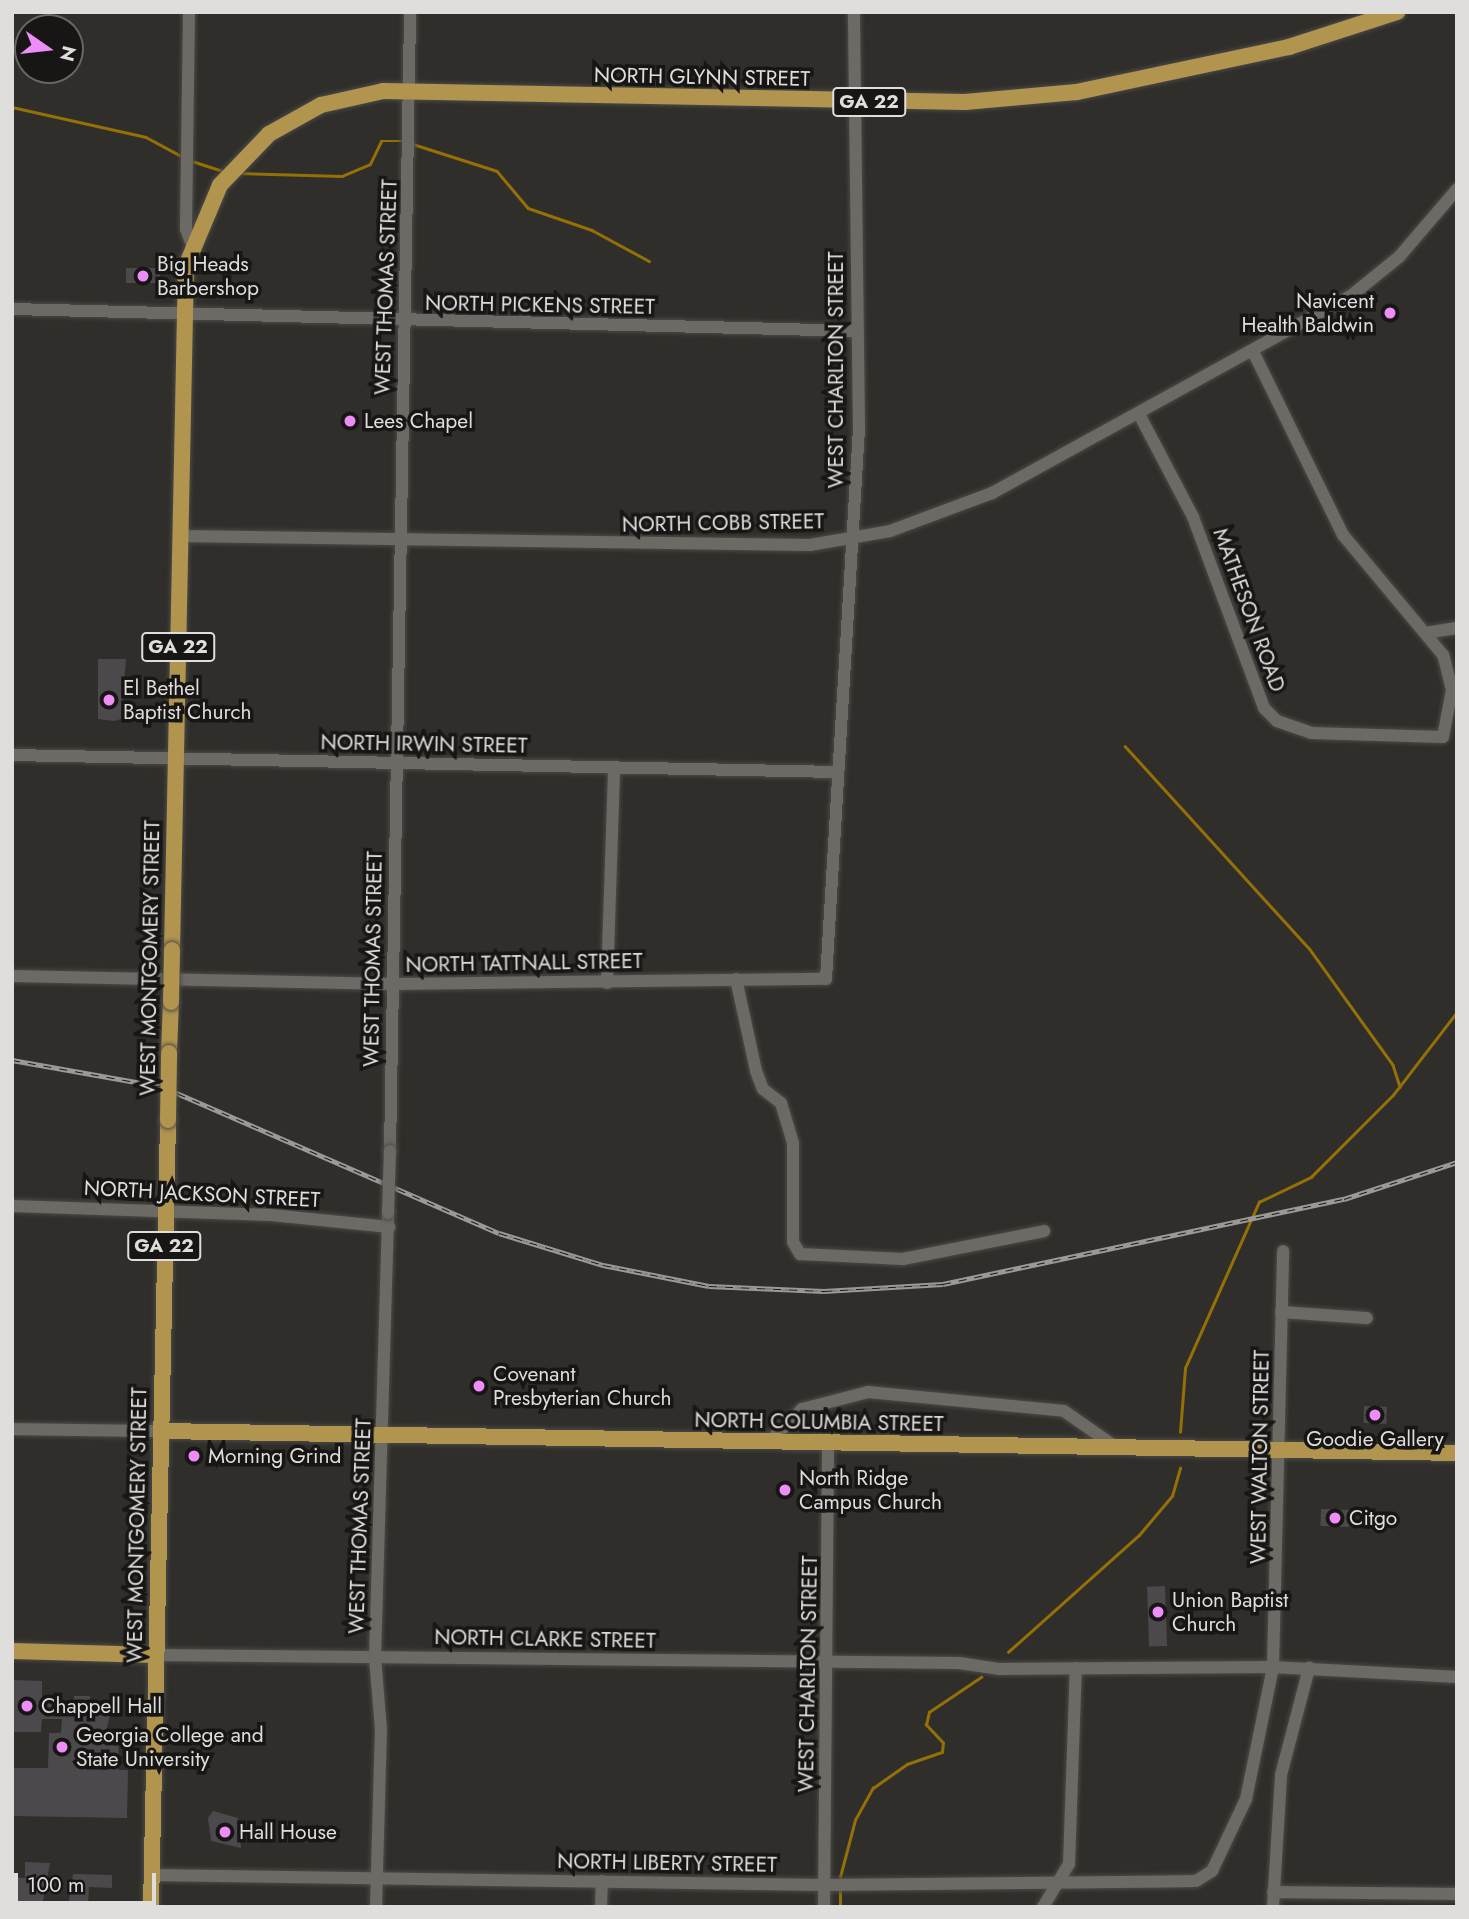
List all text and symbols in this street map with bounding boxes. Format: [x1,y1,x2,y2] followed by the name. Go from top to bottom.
[14,14,84,84] north arrow
[53,43,83,64] text: N
[594,63,810,91] street label: NORTH GLYNN STREET
[832,86,906,118] road number: GA 22
[370,179,402,395] street label: WEST THOMAS STREET
[157,251,259,301] place label: Big Heads Barbershop
[823,252,849,488] street label: WEST CHARLTON STREET
[135,268,151,284] marker: Big Heads Barbershop
[1241,288,1374,338] place label: Navicent Health Baldwin
[425,290,655,320] street label: NORTH PICKENS STREET
[1380,303,1400,323] marker: Navicent Health Baldwin
[364,408,473,434] place label: Lees Chapel
[342,413,358,429] marker: Lees Chapel
[622,509,824,537] street label: NORTH COBB STREET
[1208,525,1290,695] street label: MATHESON ROAD
[141,632,215,662] road number: GA 22
[123,675,251,725] place label: El Bethel Baptist Church
[101,692,117,708] marker: El Bethel Baptist Church
[320,730,528,758] street label: NORTH IRWIN STREET
[135,820,165,1096] street label: WEST MONTGOMERY STREET
[359,851,387,1067] street label: WEST THOMAS STREET
[405,948,643,978] street label: NORTH TATTNALL STREET
[83,1175,321,1213] street label: NORTH JACKSON STREET
[127,1230,201,1262] road number: GA 22
[1246,1350,1274,1564] street label: WEST WALTON STREET
[493,1361,671,1411] place label: Covenant Presbyterian Church
[471,1378,487,1394] marker: Covenant Presbyterian Church
[122,1387,152,1663] street label: WEST MONTGOMERY STREET
[694,1407,944,1437] street label: NORTH COLUMBIA STREET
[1367,1407,1383,1423] marker: Goodie Gallery
[344,1418,376,1634] street label: WEST THOMAS STREET
[1306,1426,1444,1452] place label: Goodie Gallery
[208,1443,341,1469] place label: Morning Grind
[186,1448,202,1464] marker: Morning Grind
[799,1465,942,1515] place label: North Ridge Campus Church
[777,1482,793,1498] marker: North Ridge Campus Church
[1349,1505,1397,1531] place label: Citgo
[1327,1510,1343,1526] marker: Citgo
[793,1555,823,1793] street label: WEST CHARLTON STREET
[1172,1587,1288,1637] place label: Union Baptist Church
[1150,1604,1166,1620] marker: Union Baptist Church
[434,1624,656,1654] street label: NORTH CLARKE STREET
[41,1693,162,1719] place label: Chappell Hall
[19,1698,35,1714] marker: Chappell Hall
[76,1722,264,1772] place label: Georgia College and State University
[54,1739,70,1755] marker: Georgia College and State University
[239,1819,337,1845] place label: Hall House
[217,1824,233,1840] marker: Hall House
[557,1848,777,1878] street label: NORTH LIBERTY STREET
[18,1860,159,1904] scale bar
[27,1870,84,1900] text: 100 m

